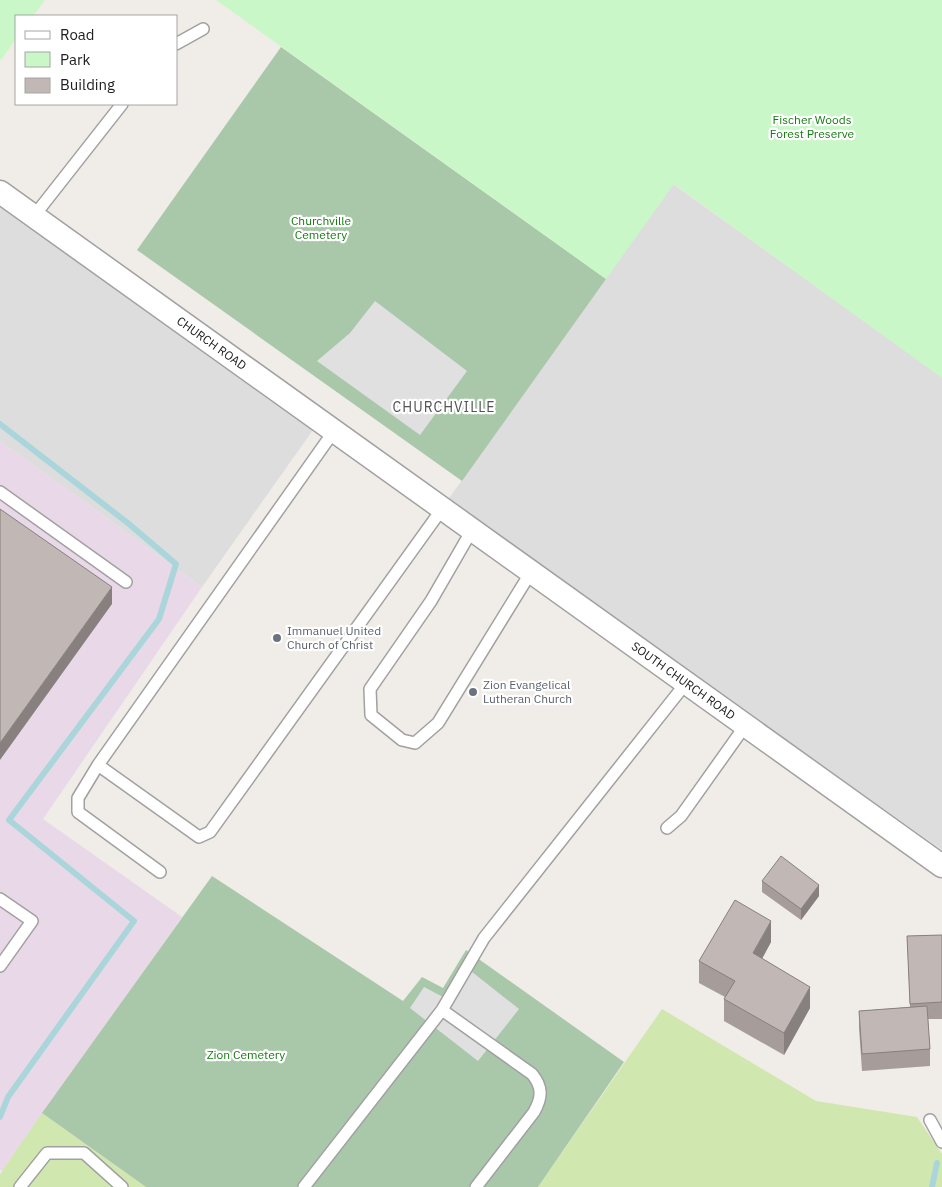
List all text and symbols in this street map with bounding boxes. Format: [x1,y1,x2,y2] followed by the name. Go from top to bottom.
[15,15,178,105] legend
[60,25,95,44] text: Road
[60,50,90,69] text: Park
[60,75,115,94] text: Building
[770,112,855,141] park label: Fischer Woods Forest Preserve
[291,213,351,242] park label: Churchville Cemetery
[174,313,249,373] street label: CHURCH ROAD
[393,398,495,416] district label: CHURCHVILLE
[287,623,381,652] place label: Immanuel United Church of Christ
[271,632,283,644] marker: Immanuel United Church of Christ
[629,638,738,723] street label: SOUTH CHURCH ROAD
[483,677,572,706] place label: Zion Evangelical Lutheran Church
[467,686,479,698] marker: Zion Evangelical Lutheran Church
[207,1047,285,1062] park label: Zion Cemetery

